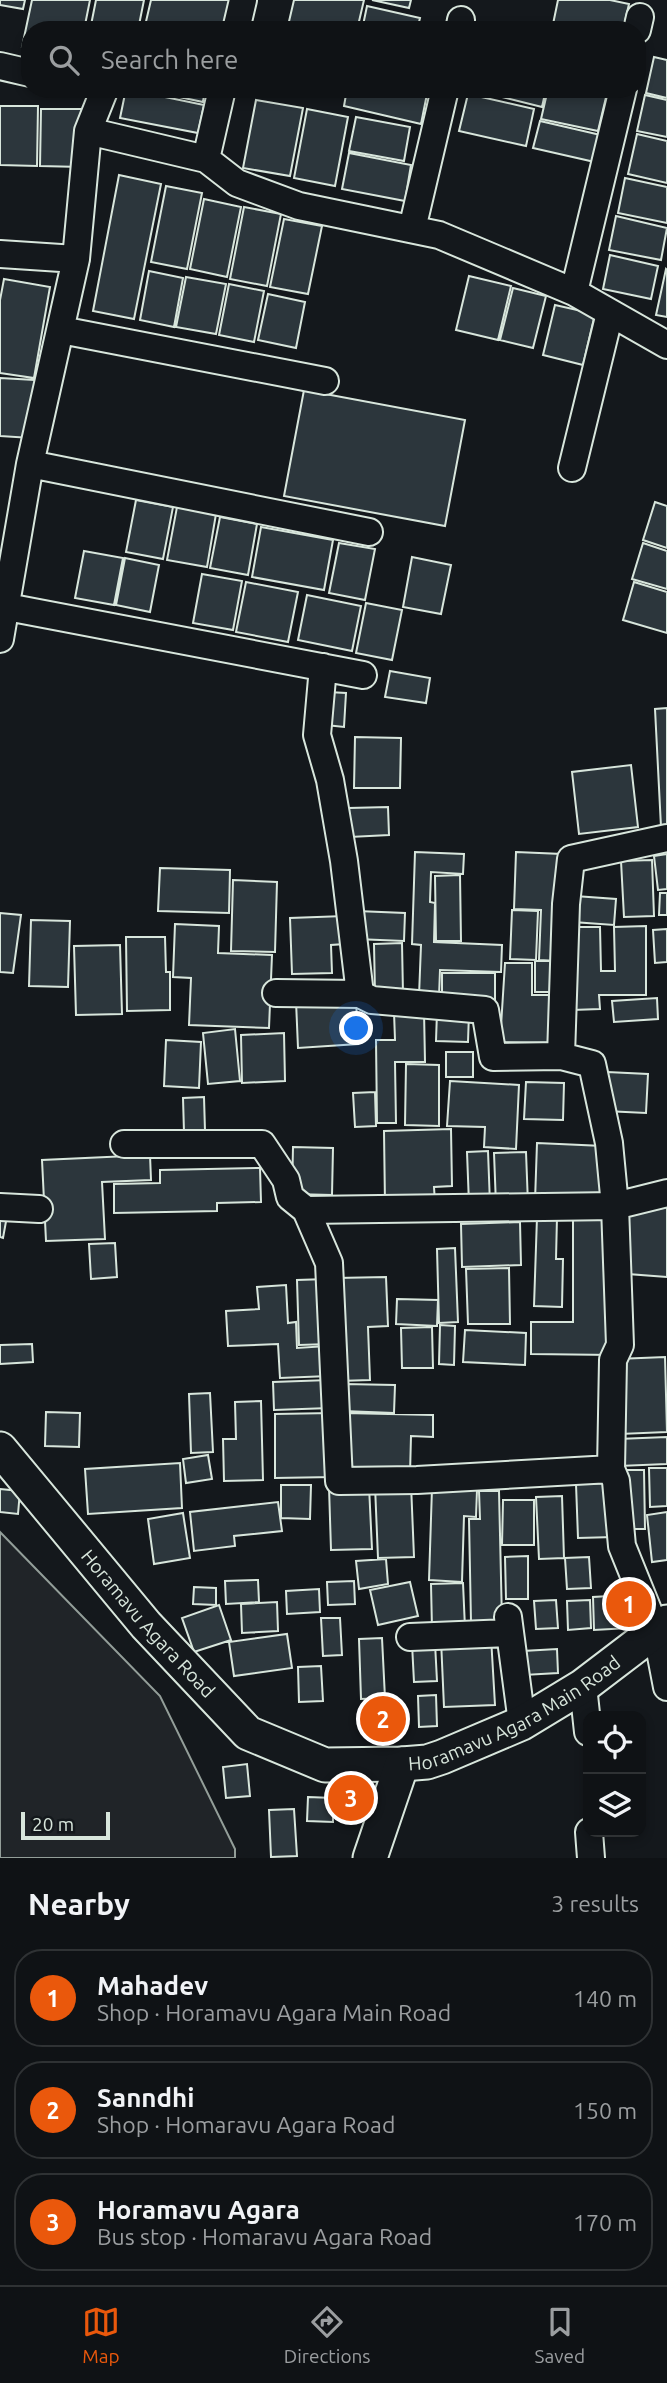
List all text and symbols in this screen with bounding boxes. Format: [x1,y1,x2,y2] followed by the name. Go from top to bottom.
[21,21,646,98] search box
[45,41,83,79] icon: search
[101,45,238,74] text: Search here
[339,1011,373,1045] your location
[77,1545,220,1702] street label: Horamavu Agara Road
[606,1578,652,1630] pin: 1
[407,1651,624,1774] street label: Horamavu Agara Main Road
[360,1693,406,1745] pin: 2
[583,1711,646,1837] map controls
[583,1711,646,1774] button: locate
[328,1772,374,1824] pin: 3
[583,1774,646,1837] button: layers
[21,1809,110,1841] scale bar
[32,1813,74,1835] text: 20 m
[28,1887,130,1921] text: Nearby
[551,1891,639,1916] text: 3 results
[97,1971,208,2000] text: Mahadev
[47,1986,59,2011] text: 1
[573,1986,637,2011] text: 140 m
[97,2000,451,2025] text: Shop · Horamavu Agara Main Road
[97,2083,195,2112] text: Sanndhi
[47,2098,59,2123] text: 2
[573,2098,637,2123] text: 150 m
[97,2112,395,2137] text: Shop · Homaravu Agara Road
[97,2195,300,2224] text: Horamavu Agara
[47,2210,59,2235] text: 3
[573,2210,637,2235] text: 170 m
[97,2224,432,2249] text: Bus stop · Homaravu Agara Road
[82,2303,120,2367] tab: Map
[284,2303,371,2367] tab: Directions
[534,2303,585,2367] tab: Saved

